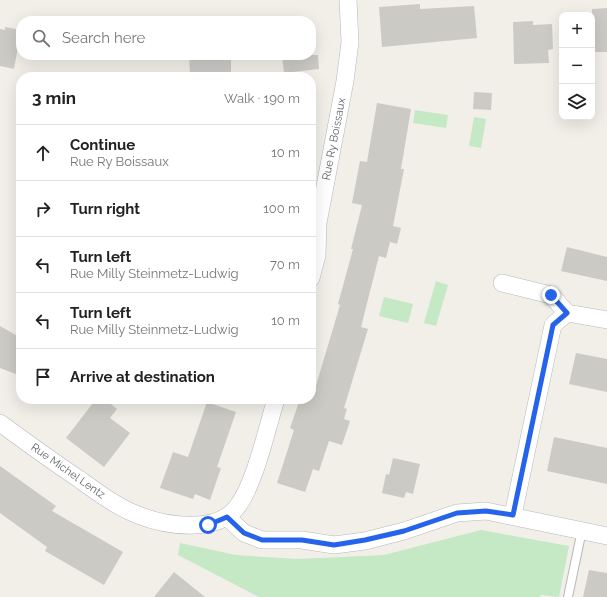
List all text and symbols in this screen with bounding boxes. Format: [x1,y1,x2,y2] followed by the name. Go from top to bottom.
[559,12,595,120] map controls
[559,12,595,48] button: +
[16,16,316,60] search box
[30,27,52,49] icon: search
[62,29,145,47] text: Search here
[559,48,595,84] button: −
[559,84,595,120] button: layers
[32,88,76,108] text: 3 min
[224,91,300,106] text: Walk · 190 m
[320,96,348,181] street label: Rue Ry Boissaux
[70,136,135,154] text: Continue
[32,142,54,164] icon: ahead
[271,145,300,160] text: 10 m
[70,154,169,169] text: Rue Ry Boissaux
[32,198,54,220] icon: right
[70,200,140,218] text: Turn right
[263,201,300,216] text: 100 m
[70,248,131,266] text: Turn left
[32,254,54,276] icon: left
[270,257,300,272] text: 70 m
[70,266,239,281] text: Rue Milly Steinmetz-Ludwig
[542,286,560,304] route end
[70,304,131,322] text: Turn left
[32,310,54,332] icon: left
[271,313,300,328] text: 10 m
[70,322,239,337] text: Rue Milly Steinmetz-Ludwig
[32,366,54,388] icon: arrive
[70,368,215,386] text: Arrive at destination
[28,441,108,502] street label: Rue Michel Lentz
[199,516,217,534] route start

